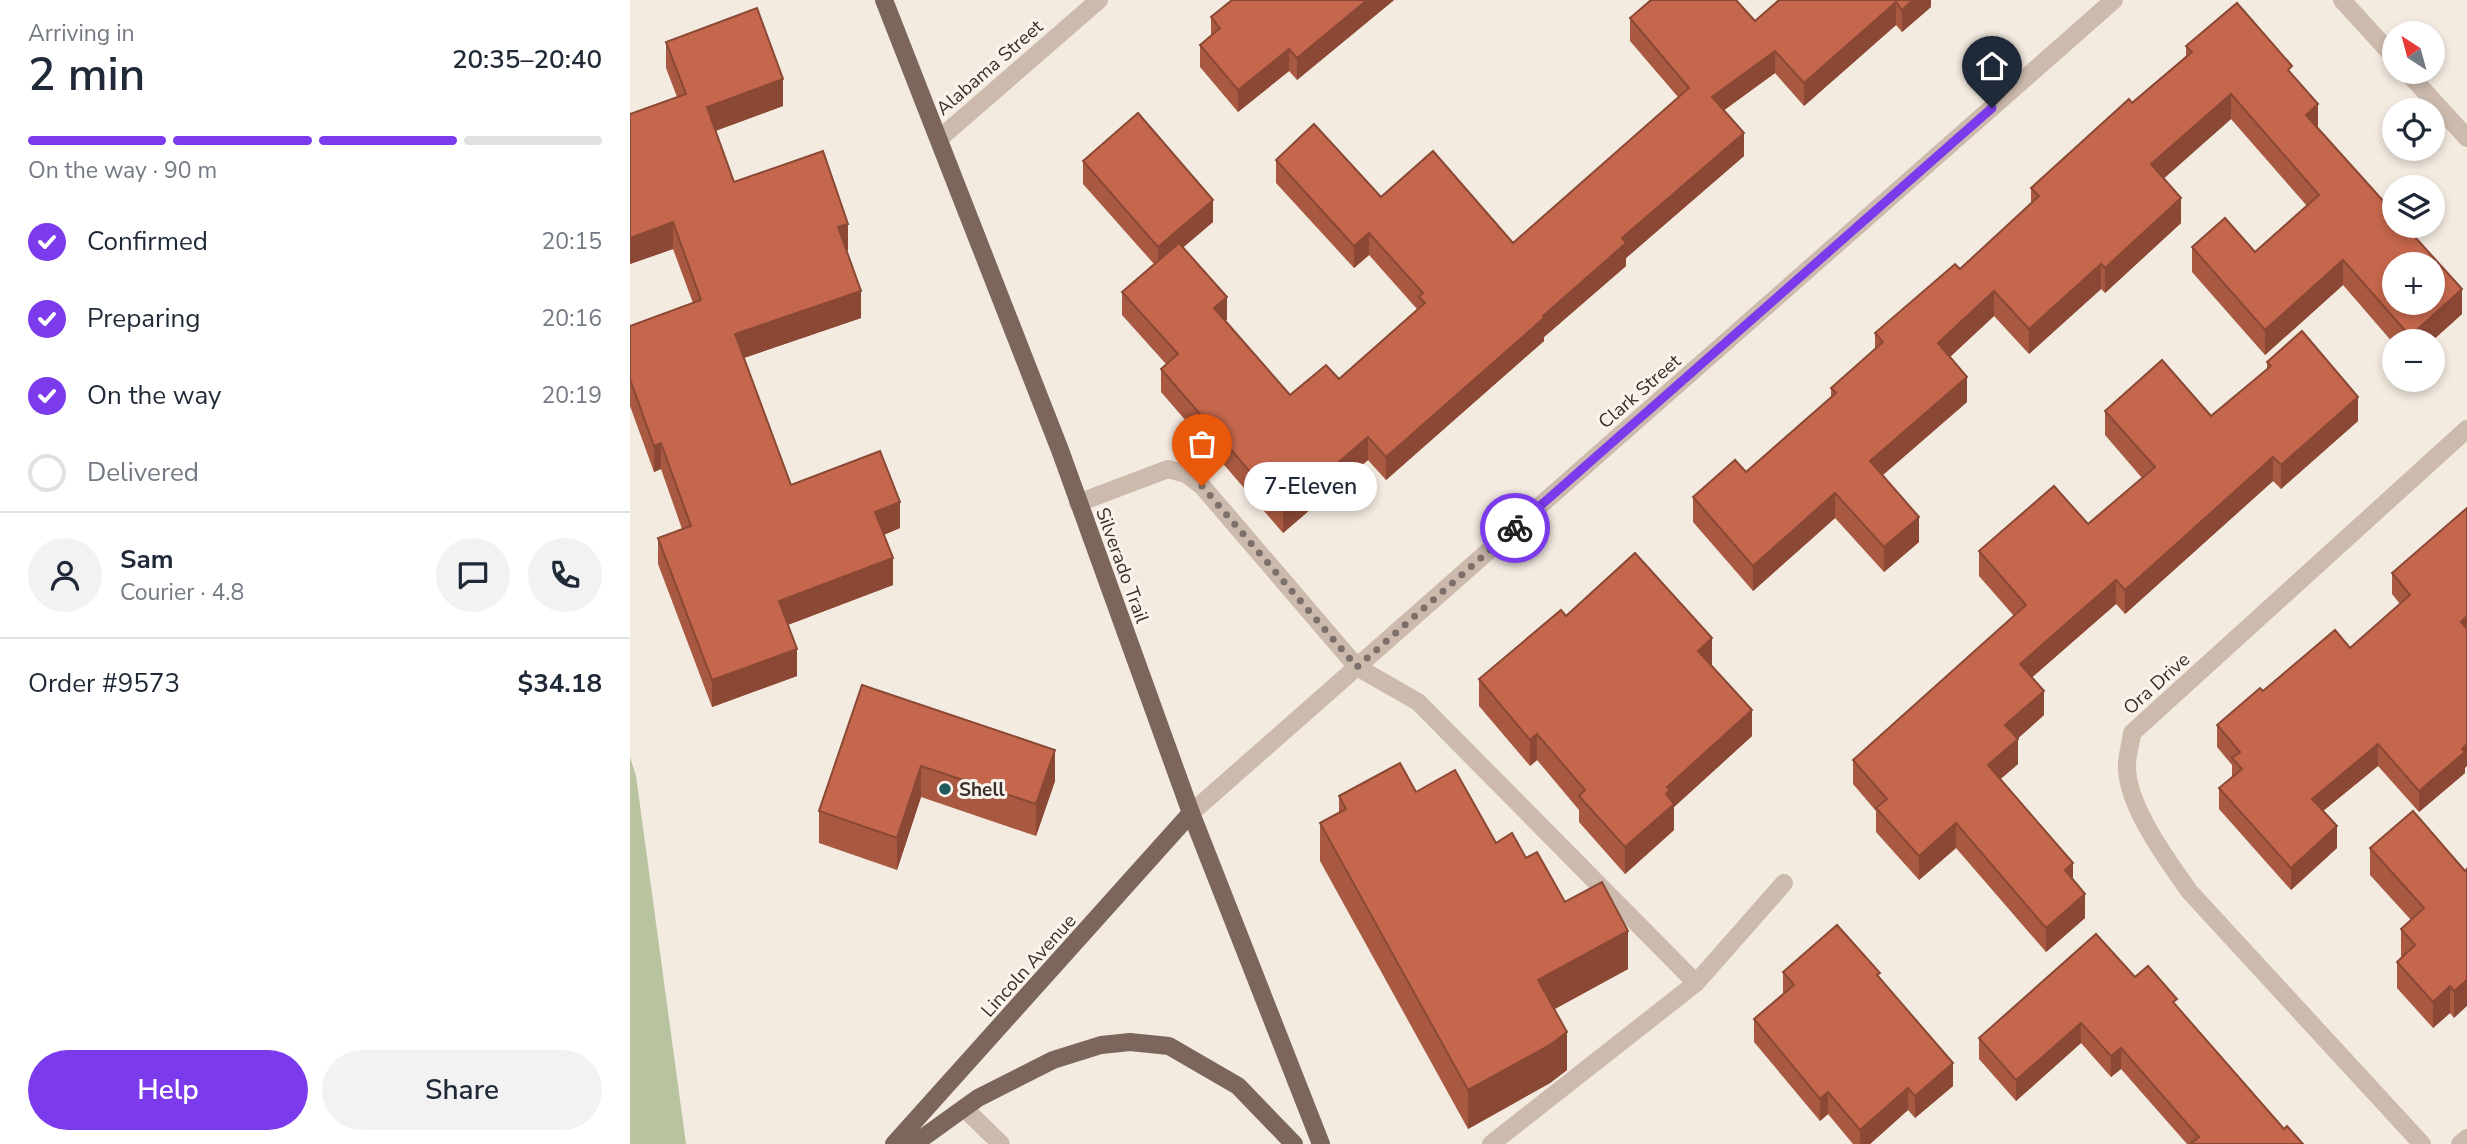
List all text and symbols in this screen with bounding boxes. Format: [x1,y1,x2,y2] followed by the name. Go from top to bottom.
[931,14,1049,121] street label: Alabama Street
[28,18,135,49] text: Arriving in
[2382,21,2445,84] north arrow
[2382,21,2445,392] map controls
[1962,36,2022,108] pin
[452,42,602,77] text: 20:35–20:40
[28,43,145,106] text: 2 min
[1973,47,2011,85] icon: home
[2382,98,2445,161] button: locate
[28,155,217,186] text: On the way · 90 m
[2382,175,2445,238] button: layers
[28,223,66,261] icon: check
[87,224,208,259] text: Confirmed
[542,226,602,257] text: 20:15
[2382,252,2445,315] button: +
[28,300,66,338] icon: check
[87,301,200,336] text: Preparing
[542,303,602,334] text: 20:16
[2382,329,2445,392] button: −
[1593,348,1687,435] street label: Clark Street
[28,377,66,415] icon: check
[87,378,221,413] text: On the way
[542,380,602,411] text: 20:19
[1172,414,1232,486] pin
[1183,425,1221,463] icon: bag
[87,455,199,490] text: Delivered
[1244,462,1377,510] callout: 7-Eleven
[1264,471,1357,502] text: 7-Eleven
[1480,493,1550,563] courier
[1089,504,1155,627] street label: Silverado Trail
[1496,509,1534,547] icon: bike
[28,538,102,612] button: person
[436,538,510,612] button: chat
[528,538,602,612] button: phone
[120,542,173,577] text: Sam
[120,577,244,608] text: Courier · 4.8
[2118,647,2196,721] street label: Ora Drive
[28,666,180,701] text: Order #9573
[518,666,602,701] text: $34.18
[959,777,1005,803] place label: Shell
[937,781,953,797] marker: Shell
[975,908,1082,1023] street label: Lincoln Avenue
[28,1050,308,1130] button: Help
[322,1050,602,1130] button: Share

